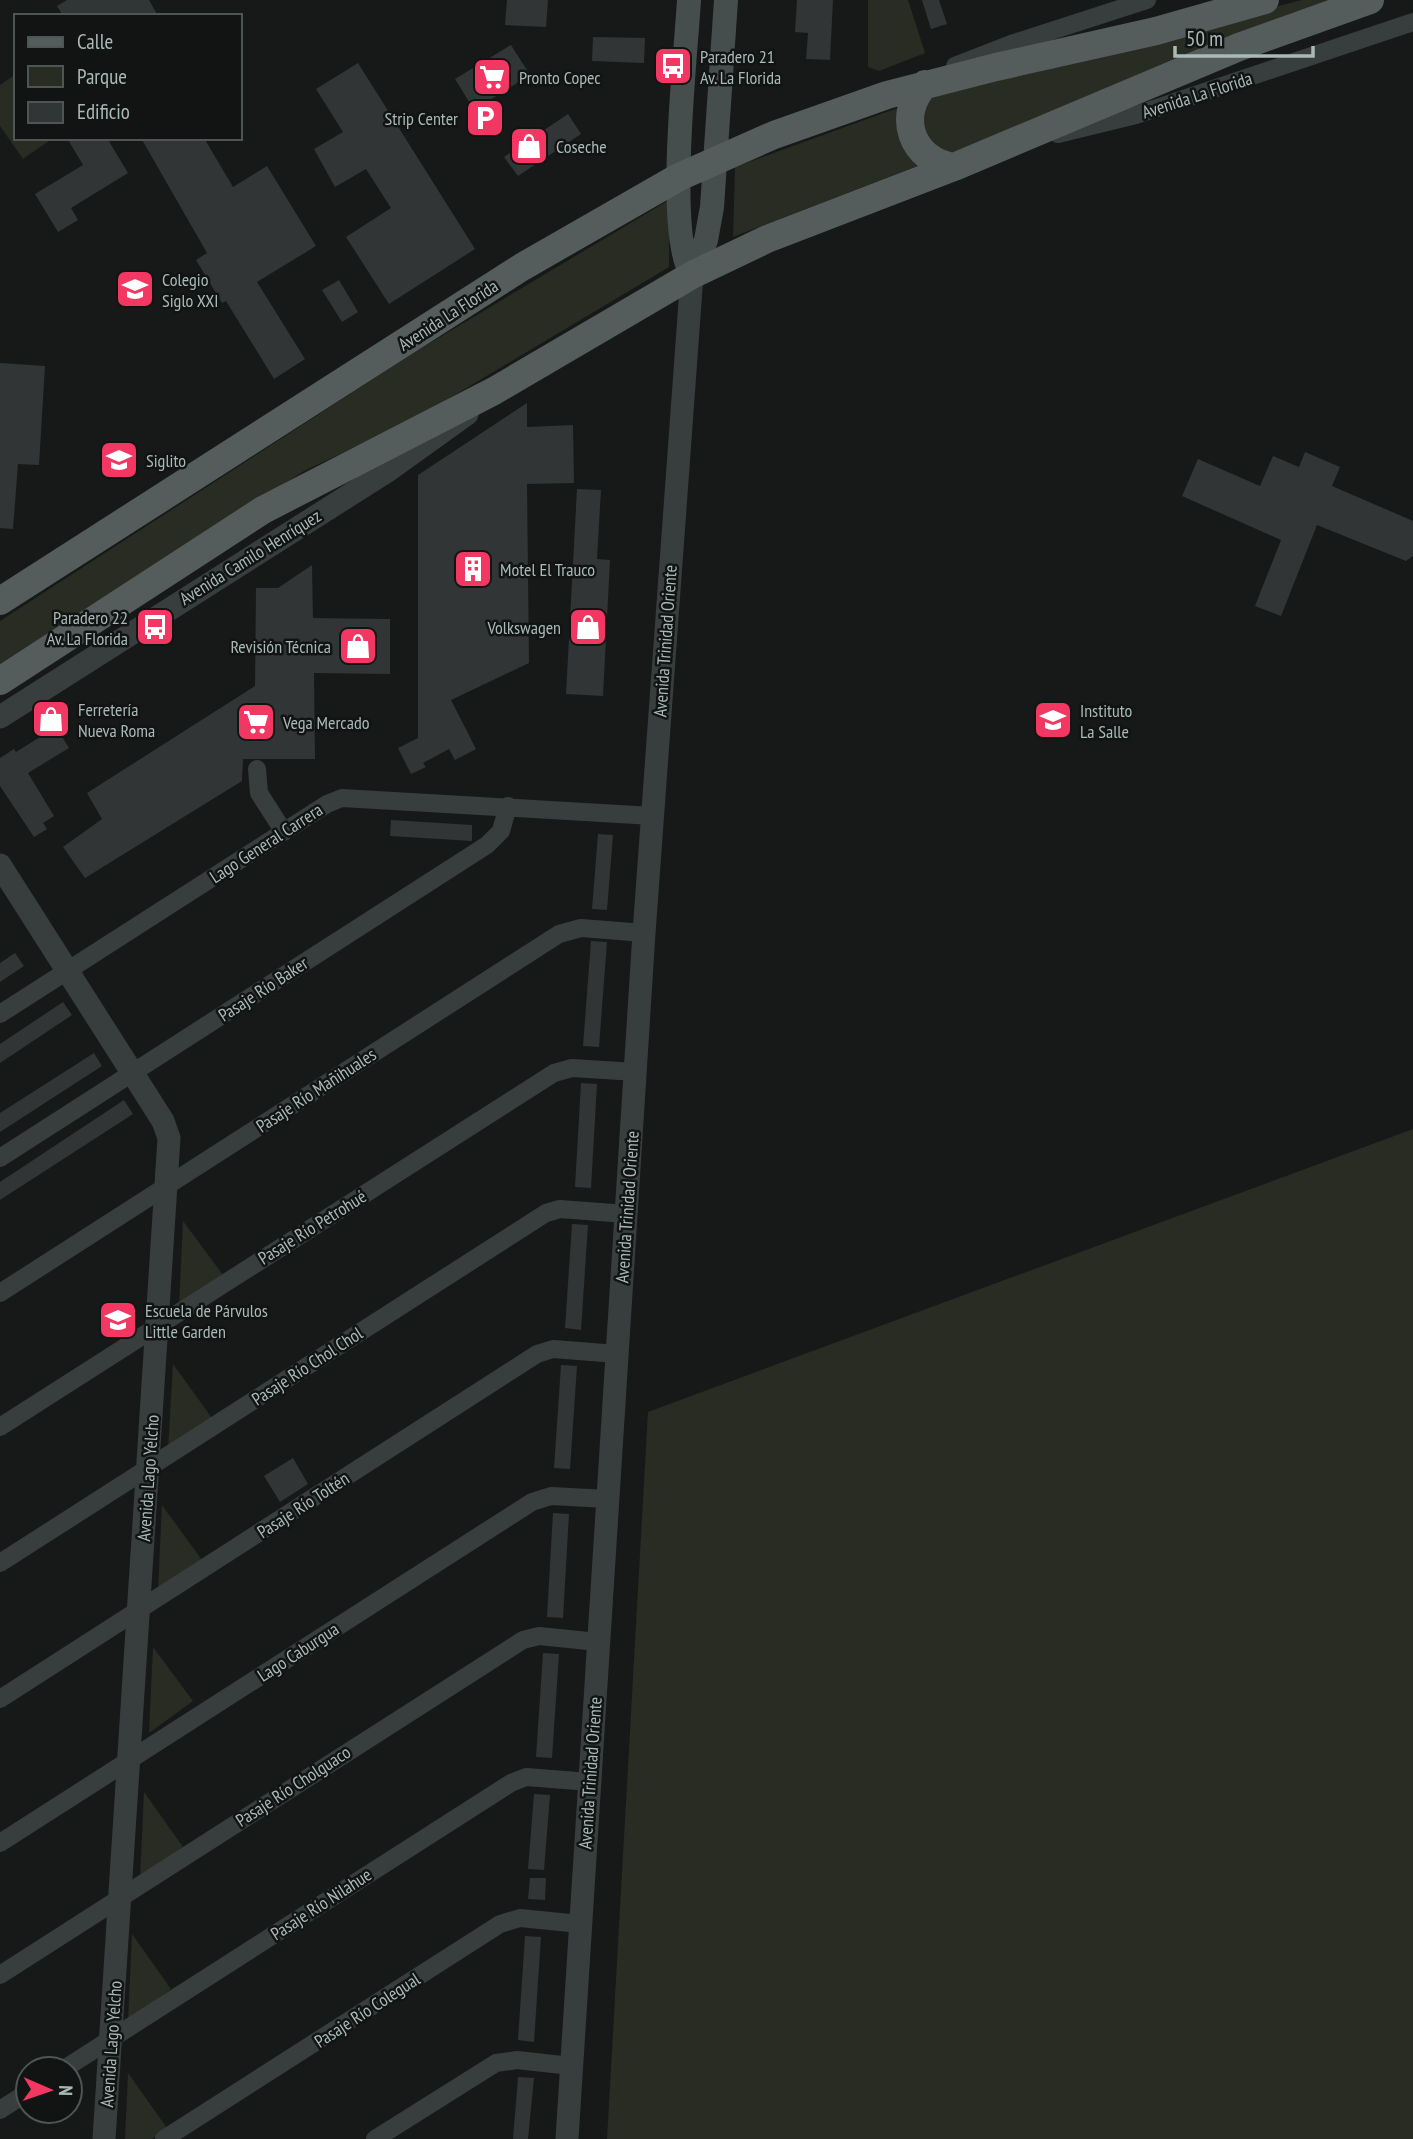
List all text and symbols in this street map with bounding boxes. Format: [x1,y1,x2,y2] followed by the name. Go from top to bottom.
[14,14,242,140] legend
[1175,14,1313,58] scale bar
[1186,25,1223,52] text: 50 m
[77,28,113,55] text: Calle
[652,45,694,87] bus stop icon: Paradero 21 Av. La Florida
[700,45,781,89] place label: Paradero 21 Av. La Florida
[471,56,513,98] supermarket icon: Pronto Copec
[77,63,127,90] text: Parque
[519,66,601,89] place label: Pronto Copec
[1139,66,1255,124] street label: Avenida La Florida
[464,97,506,139] parking icon: Strip Center
[77,98,130,125] text: Edificio
[385,107,458,130] place label: Strip Center
[508,125,550,167] shop icon: Coseche
[556,135,607,158] place label: Coseche
[114,268,156,310] school or university icon: Colegio Siglo XXI
[162,268,218,312] place label: Colegio Siglo XXI
[394,274,502,356] street label: Avenida La Florida
[98,439,140,481] school or university icon: Siglito
[146,449,186,472] place label: Siglito
[175,504,325,610] street label: Avenida Camilo Henríquez
[452,548,494,590] building icon: Motel El Trauco
[500,558,595,581] place label: Motel El Trauco
[648,564,682,718] street label: Avenida Trinidad Oriente
[47,606,128,650] place label: Paradero 22 Av. La Florida
[134,606,176,648] bus stop icon: Paradero 22 Av. La Florida
[567,606,609,648] shop icon: Volkswagen
[487,616,561,639] place label: Volkswagen
[337,625,379,667] shop icon: Revisión Técnica
[230,635,331,658] place label: Revisión Técnica
[30,698,72,740] shop icon: Ferretería Nueva Roma
[78,698,155,742] place label: Ferretería Nueva Roma
[1032,699,1074,741] school or university icon: Instituto La Salle
[1080,699,1133,743] place label: Instituto La Salle
[235,701,277,743] supermarket icon: Vega Mercado
[282,711,370,734] place label: Vega Mercado
[205,798,327,888] street label: Lago General Carrera
[214,951,312,1026] street label: Pasaje Río Baker
[252,1043,380,1137] street label: Pasaje Río Mañihuales
[610,1130,644,1284] street label: Avenida Trinidad Oriente
[254,1185,370,1269] street label: Pasaje Río Petrohué
[97,1299,139,1341] school or university icon: Escuela de Párvulos Little Garden
[145,1299,268,1343] place label: Escuela de Párvulos Little Garden
[247,1321,367,1410] street label: Pasaje Río Chol Chol
[132,1414,164,1542] street label: Avenida Lago Yelcho
[253,1467,353,1543] street label: Pasaje Río Toltén
[253,1617,343,1687] street label: Lago Caburgua
[573,1696,607,1850] street label: Avenida Trinidad Oriente
[231,1740,355,1832] street label: Pasaje Río Cholguaco
[266,1863,376,1945] street label: Pasaje Río Nilahue
[310,1967,425,2053] street label: Pasaje Río Colegual
[95,1980,127,2108] street label: Avenida Lago Yelcho
[14,2055,84,2125] north arrow
[54,2085,78,2096] text: N

